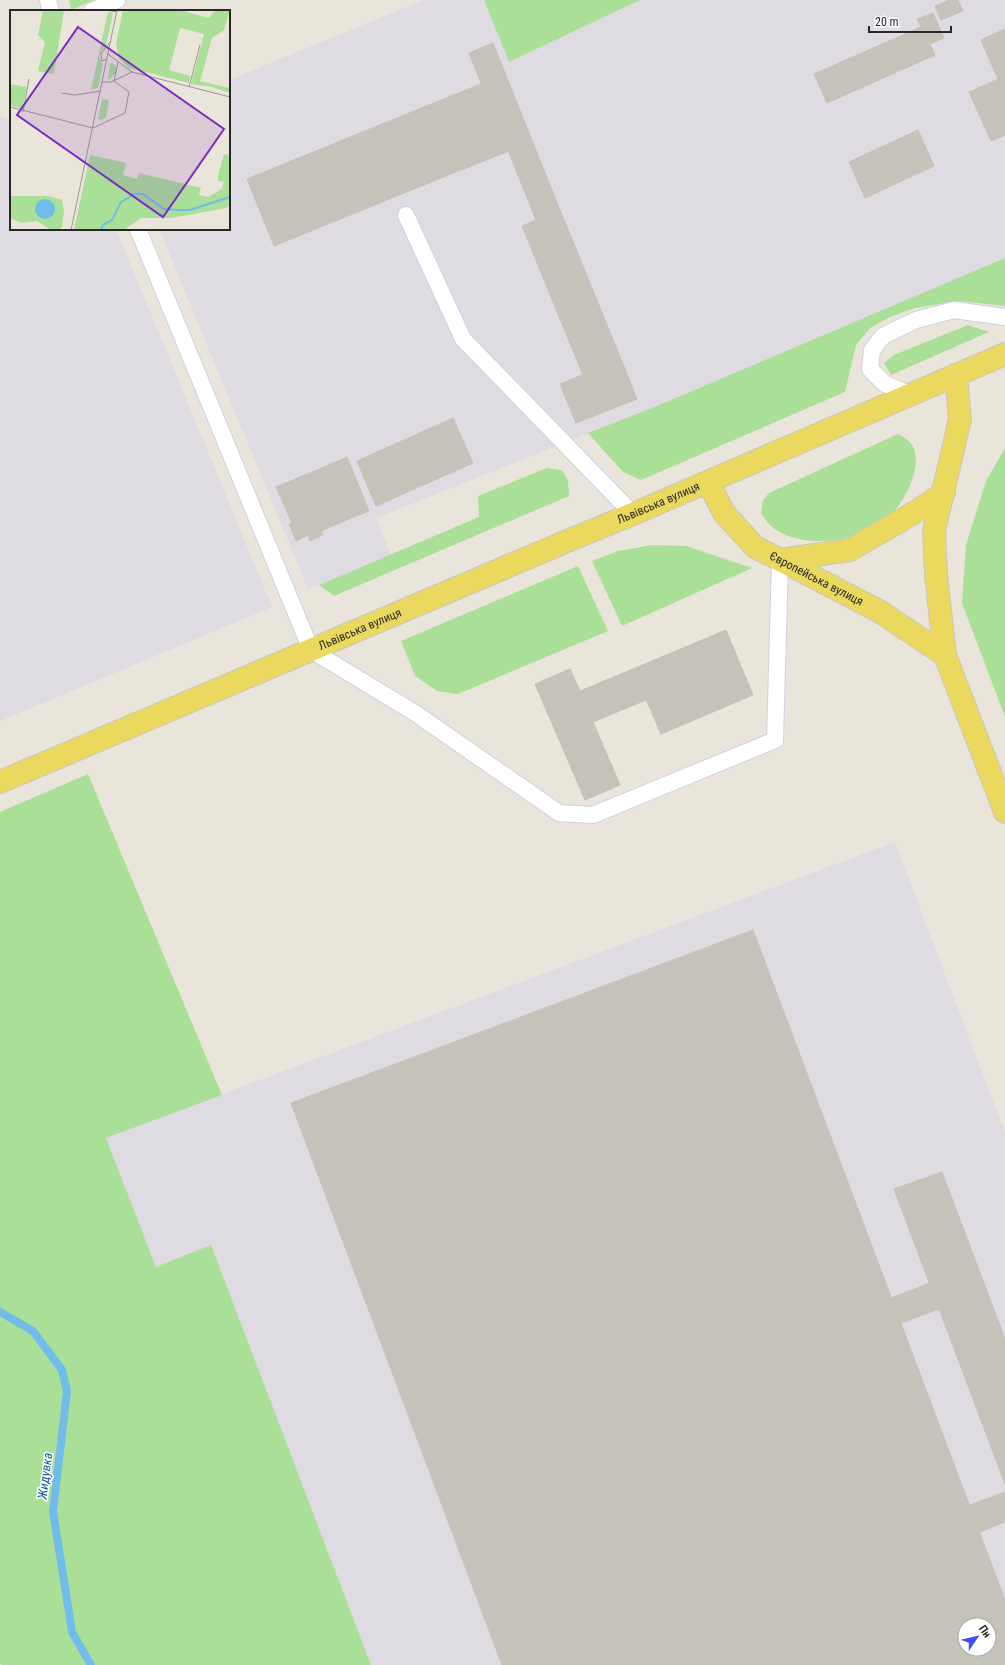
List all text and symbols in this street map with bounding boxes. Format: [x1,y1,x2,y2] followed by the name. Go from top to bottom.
[869,8,951,34] scale bar
[10,10,230,230] inset map
[875,15,899,29] text: 20 m
[615,479,702,527] street label: Львівська вулиця
[767,549,866,609] street label: Європейська вулиця
[316,605,403,653] street label: Львівська вулиця
[35,1452,55,1501] water label: Жидувка
[957,1617,997,1657] north arrow
[976,1623,994,1640] text: Пн

